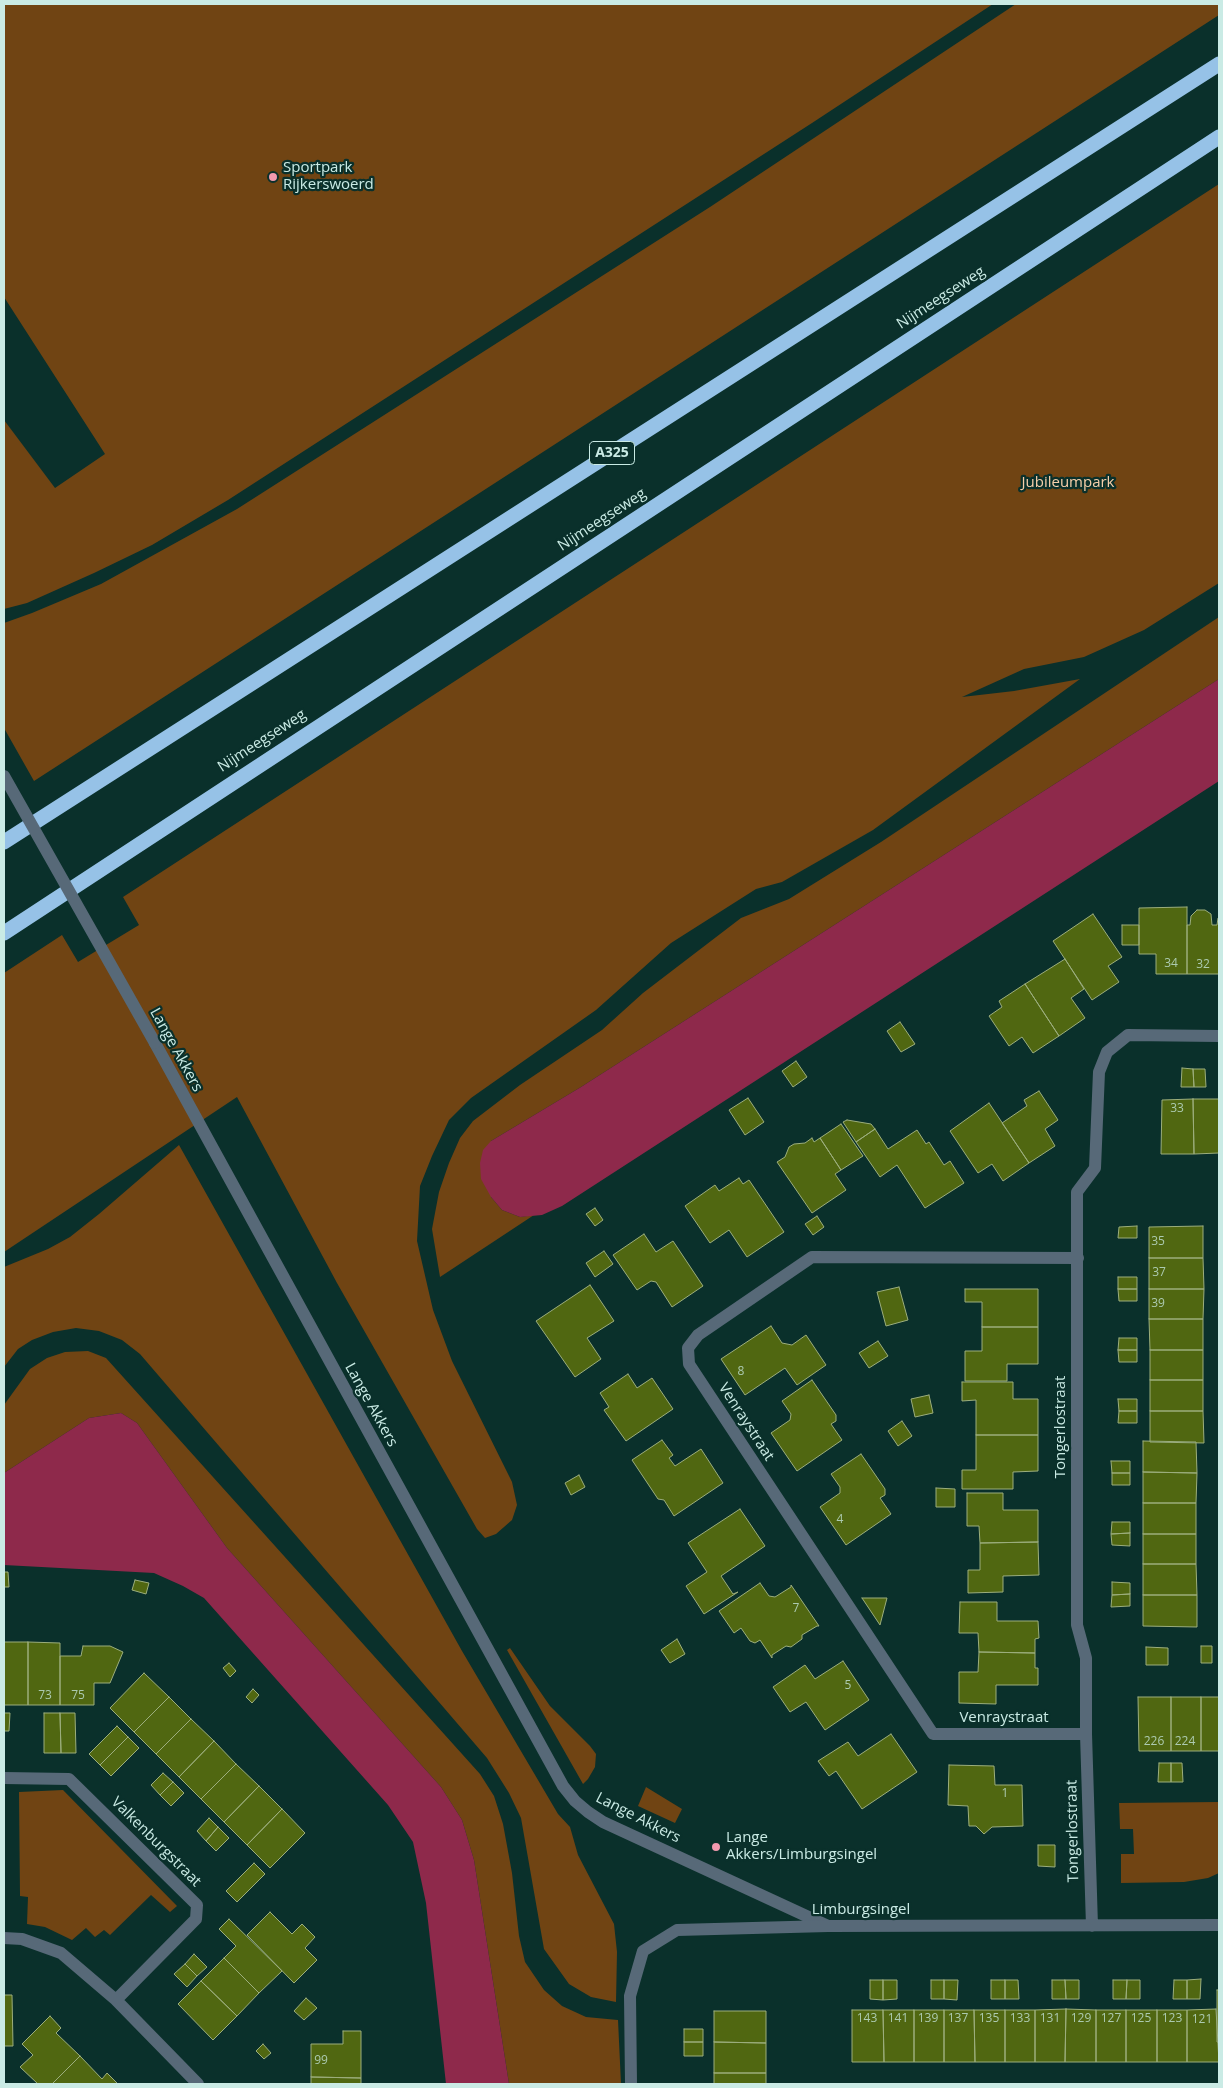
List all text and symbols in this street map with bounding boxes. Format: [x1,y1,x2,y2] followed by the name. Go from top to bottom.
[283,159,374,194] place label: Sportpark Rijkerswoerd
[267,171,279,183] marker: Sportpark Rijkerswoerd
[894,263,988,333] street label: Nijmeegseweg
[590,442,634,464] road number: A325
[1021,474,1115,492] park label: Jubileumpark
[555,485,649,555] street label: Nijmeegseweg
[215,706,309,776] street label: Nijmeegseweg
[1164,957,1178,971] house number: 34
[1196,958,1210,972] house number: 32
[146,1005,206,1095] street label: Lange Akkers
[1170,1102,1184,1116] house number: 33
[1151,1235,1165,1249] house number: 35
[1152,1266,1166,1280] house number: 37
[1151,1297,1165,1311] house number: 39
[341,1360,401,1450] street label: Lange Akkers
[738,1365,744,1379] house number: 8
[1052,1376,1070,1478] street label: Tongerlostraat
[714,1380,778,1464] street label: Venraystraat
[837,1513,843,1527] house number: 4
[793,1602,799,1616] house number: 7
[845,1679,851,1693] house number: 5
[38,1689,52,1703] house number: 73
[71,1689,85,1703] house number: 75
[959,1709,1049,1727] street label: Venraystraat
[1144,1735,1164,1749] house number: 226
[1175,1735,1195,1749] house number: 224
[1063,1780,1083,1882] street label: Tongerlostraat
[1002,1787,1008,1801] house number: 1
[593,1789,683,1847] street label: Lange Akkers
[107,1793,205,1891] street label: Valkenburgstraat
[726,1829,877,1864] place label: Lange Akkers/Limburgsingel
[710,1841,722,1853] marker: Lange Akkers/Limburgsingel
[812,1901,910,1919] street label: Limburgsingel
[857,2012,877,2026] house number: 143
[888,2012,908,2026] house number: 141
[918,2012,938,2026] house number: 139
[948,2012,968,2026] house number: 137
[979,2012,999,2026] house number: 135
[1010,2012,1030,2026] house number: 133
[1040,2012,1060,2026] house number: 131
[1071,2012,1091,2026] house number: 129
[1101,2012,1121,2026] house number: 127
[1131,2012,1151,2026] house number: 125
[1162,2012,1182,2026] house number: 123
[1192,2013,1212,2027] house number: 121
[314,2054,328,2068] house number: 99

